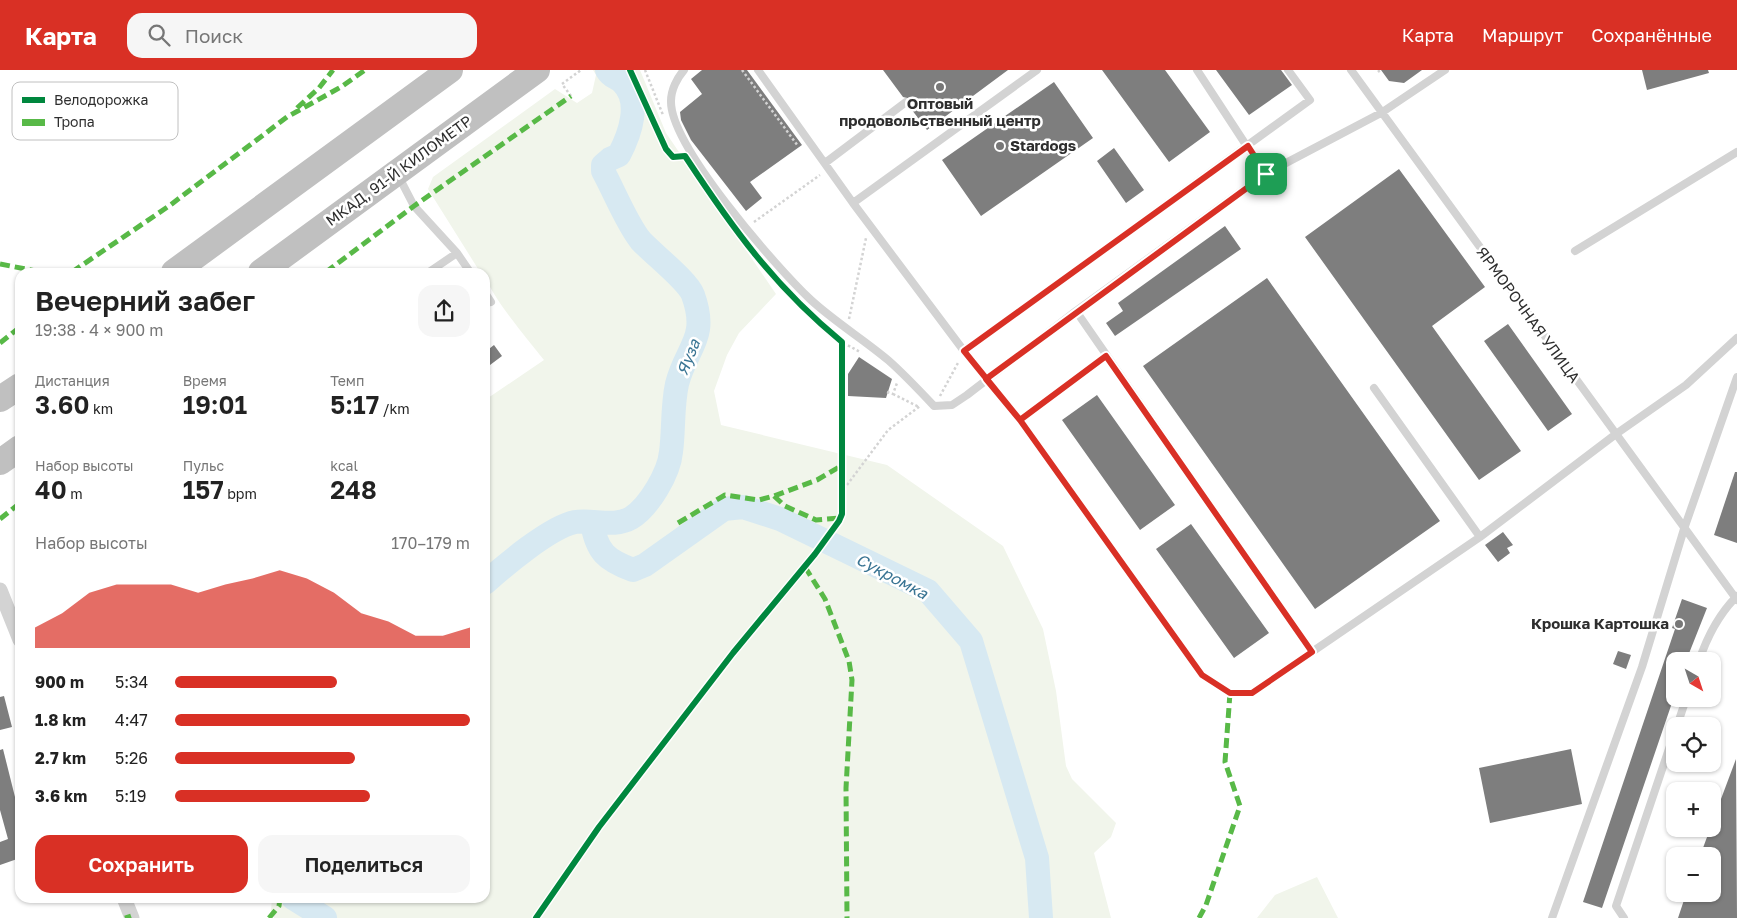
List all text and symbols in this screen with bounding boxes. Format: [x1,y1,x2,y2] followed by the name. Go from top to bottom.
[127,13,477,58] search box
[25,21,97,50] text: Карта
[145,21,173,49] icon: search
[185,24,243,47] text: Поиск
[1402,24,1454,46] text: Карта
[1482,24,1563,46] text: Маршрут
[1591,24,1712,46] text: Сохранённые
[934,81,946,93] marker: Оптовый продовольственный центр
[12,82,178,140] legend
[54,91,148,108] text: Велодорожка
[839,94,1041,129] place label: Оптовый продовольственный центр
[322,111,475,229] street label: МКАД, 91-Й КИЛОМЕТР
[54,113,95,130] text: Тропа
[1010,136,1076,154] place label: Stardogs
[994,140,1006,152] marker: Stardogs
[1245,153,1287,195] pin
[1252,160,1280,188] icon: arrive
[1473,243,1584,386] street label: ЯРМОРОЧНАЯ УЛИЦА
[35,284,255,317] text: Вечерний забег
[418,285,470,337] button: share
[35,320,163,340] text: 19:38 · 4 × 900 m
[672,335,705,378] water label: Яуза
[35,372,110,389] text: Дистанция
[183,372,227,389] text: Время
[330,372,364,389] text: Темп
[35,389,89,420] text: 3.60
[183,389,247,420] text: 19:01
[330,389,379,420] text: 5:17
[89,400,113,417] text: km
[379,400,410,417] text: /km
[35,457,134,474] text: Набор высоты
[183,457,224,474] text: Пульс
[330,457,358,474] text: kcal
[35,474,67,505] text: 40
[183,474,224,505] text: 157
[330,474,377,505] text: 248
[67,485,83,502] text: m
[224,485,257,502] text: bpm
[35,533,148,553] text: Набор высоты
[391,533,470,553] text: 170–179 m
[853,549,932,604] water label: Сукромка
[1531,614,1669,632] place label: Крошка Картошка
[1673,618,1685,630] marker: Крошка Картошка
[1666,652,1721,708] north arrow
[1666,652,1721,902] map controls
[35,672,84,692] text: 900 m
[115,672,148,692] text: 5:34
[35,710,86,730] text: 1.8 km
[115,710,148,730] text: 4:47
[1666,717,1721,772] button: locate
[35,748,86,768] text: 2.7 km
[115,748,148,768] text: 5:26
[1666,782,1721,837] button: +
[35,786,87,806] text: 3.6 km
[115,786,147,806] text: 5:19
[35,835,248,893] button: Сохранить
[258,835,470,893] button: Поделиться
[1666,847,1721,902] button: −

